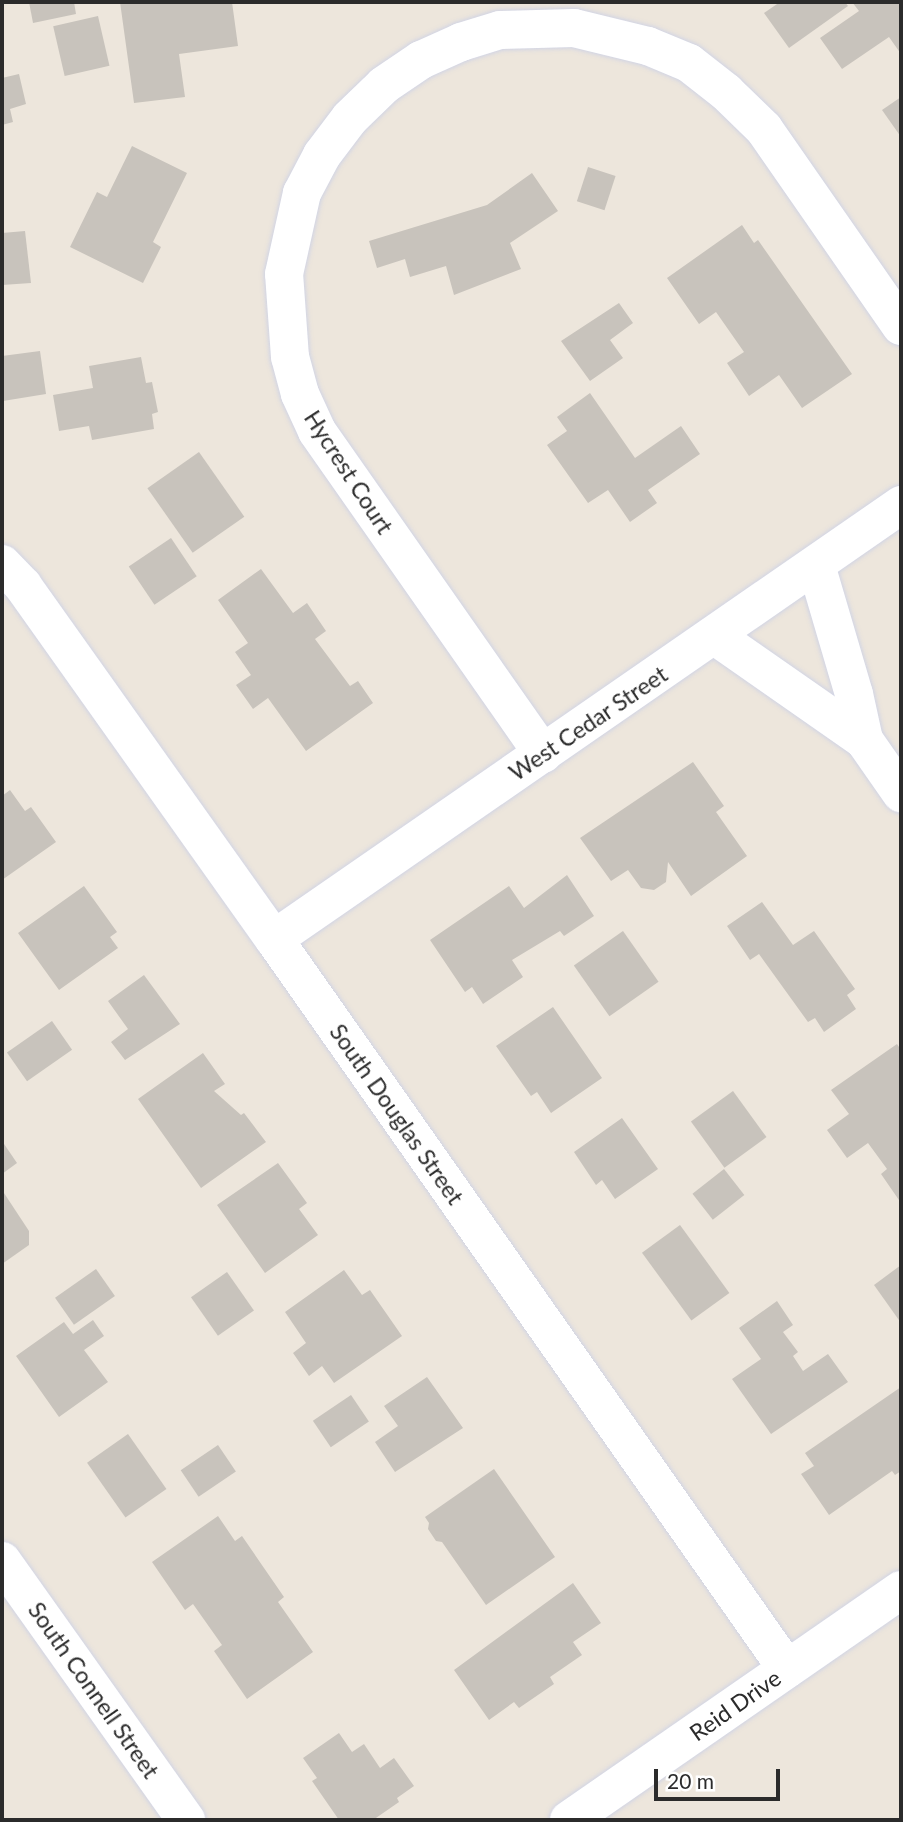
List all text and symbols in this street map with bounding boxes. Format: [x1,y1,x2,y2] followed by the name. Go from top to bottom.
[299,405,399,539] street label: Hycrest Court
[504,660,672,786] street label: West Cedar Street
[324,1019,470,1209] street label: South Douglas Street
[23,1597,165,1783] street label: South Connell Street
[684,1664,786,1746] street label: Reid Drive
[658,1756,784,1800] scale bar
[667,1768,714,1793] text: 20 m

